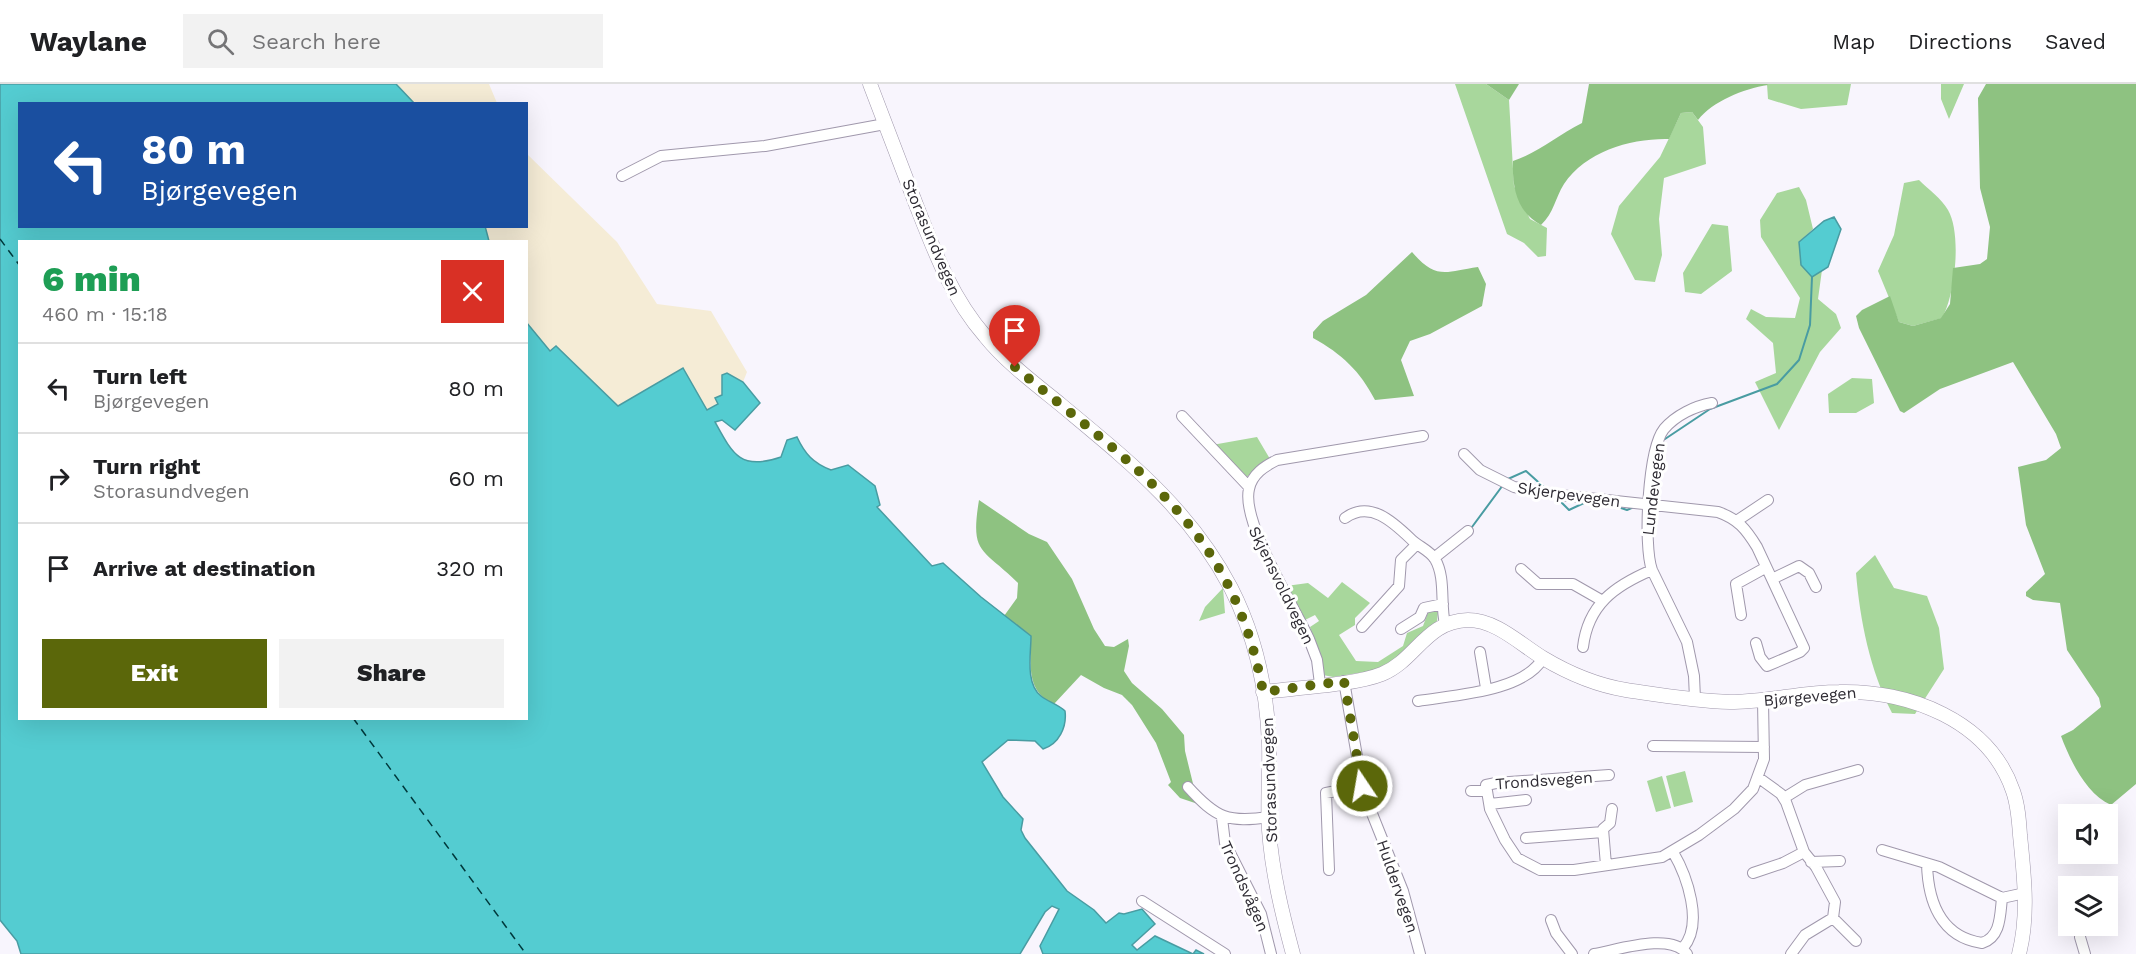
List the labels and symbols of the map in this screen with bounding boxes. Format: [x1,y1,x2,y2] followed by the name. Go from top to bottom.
[898,176,965,299] street label: Storasundvegen
[989,305,1040,367] pin
[1638,442,1669,537] street label: Lundevegen
[1516,478,1622,511] street label: Skjerpevegen
[1245,523,1318,647] street label: Skjensvoldvegen
[1763,683,1857,710] street label: Bjørgevegen
[1258,717,1281,843] street label: Storasundvegen
[1330,754,1394,818] position arrow
[1495,768,1593,793] street label: Trondsvegen
[1373,837,1422,935] street label: Huldervegen
[1216,838,1273,935] street label: Trondsvågen

